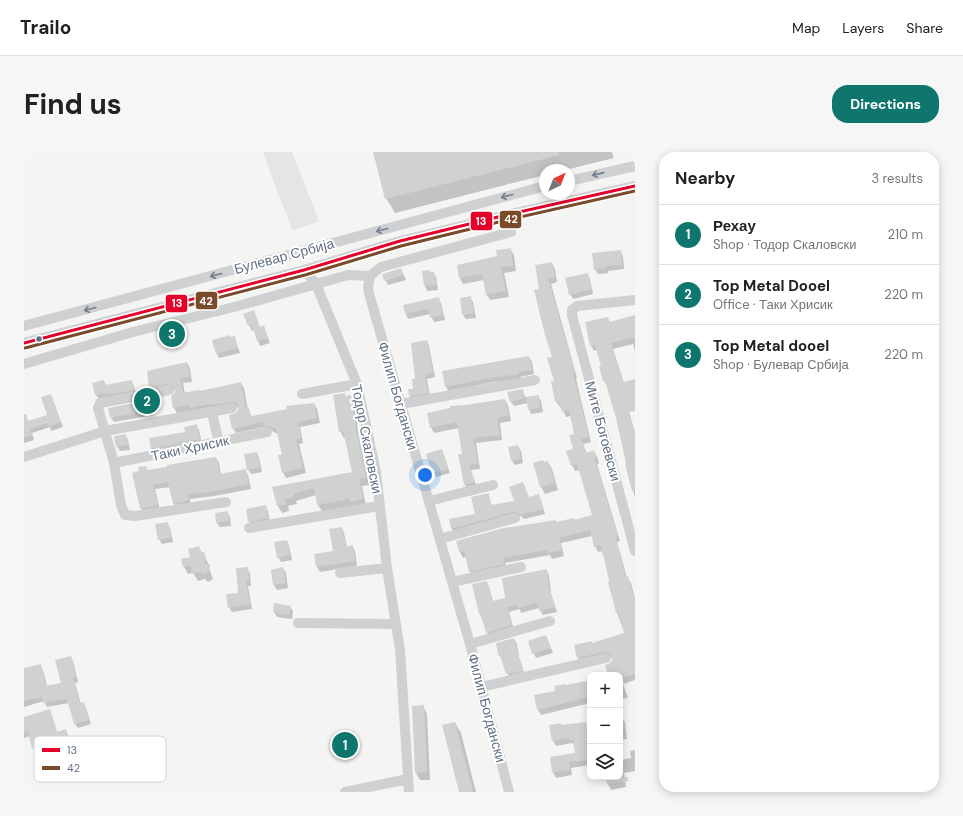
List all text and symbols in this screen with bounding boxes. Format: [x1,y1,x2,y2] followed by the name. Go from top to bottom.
[20,15,71,40] text: Trailo
[792,19,820,37] text: Map
[842,19,884,37] text: Layers
[906,19,943,37] text: Share
[832,85,939,123] button: Directions
[24,86,122,123] text: Find us
[539,164,575,200] north arrow
[675,167,735,189] text: Nearby
[871,170,923,187] text: 3 results
[592,171,605,179] one-way arrow
[501,193,514,200] one-way arrow
[499,210,522,229] line badge: 42
[470,211,493,231] line badge: 13
[504,212,518,226] text: 42
[476,214,486,228] text: 13
[713,216,756,236] text: Рехау
[686,226,690,243] text: 1
[888,226,923,243] text: 210 m
[375,227,388,234] one-way arrow
[232,234,336,278] street label: Булевар Србија
[713,236,857,253] text: Shop · Тодор Скаловски
[209,272,222,279] one-way arrow
[713,276,830,296] text: Top Metal Dooel
[684,286,692,303] text: 2
[884,286,923,303] text: 220 m
[195,291,218,310] line badge: 42
[165,294,188,313] line badge: 13
[199,294,213,308] text: 42
[172,296,182,310] text: 13
[713,296,833,313] text: Office · Таки Хрисик
[84,305,97,313] one-way arrow
[159,319,185,349] pin: 3
[34,334,44,344] unlabelled marker
[713,336,829,356] text: Top Metal dooel
[374,340,422,452] street label: Филип Богдански
[684,346,692,363] text: 3
[884,346,923,363] text: 220 m
[713,356,849,373] text: Shop · Булевар Србија
[581,379,625,483] street label: Мите Богоевски
[348,383,386,495] street label: Тодор Скаловски
[134,386,160,416] pin: 2
[149,431,231,465] street label: Таки Хрисик
[415,465,435,485] your location
[464,652,510,764] street label: Филип Богдански
[587,672,623,780] map controls
[587,672,623,708] button: +
[587,708,623,744] button: −
[332,730,358,760] pin: 1
[34,736,166,782] legend
[67,743,77,757] text: 13
[587,744,623,780] button: layers
[67,761,80,775] text: 42

